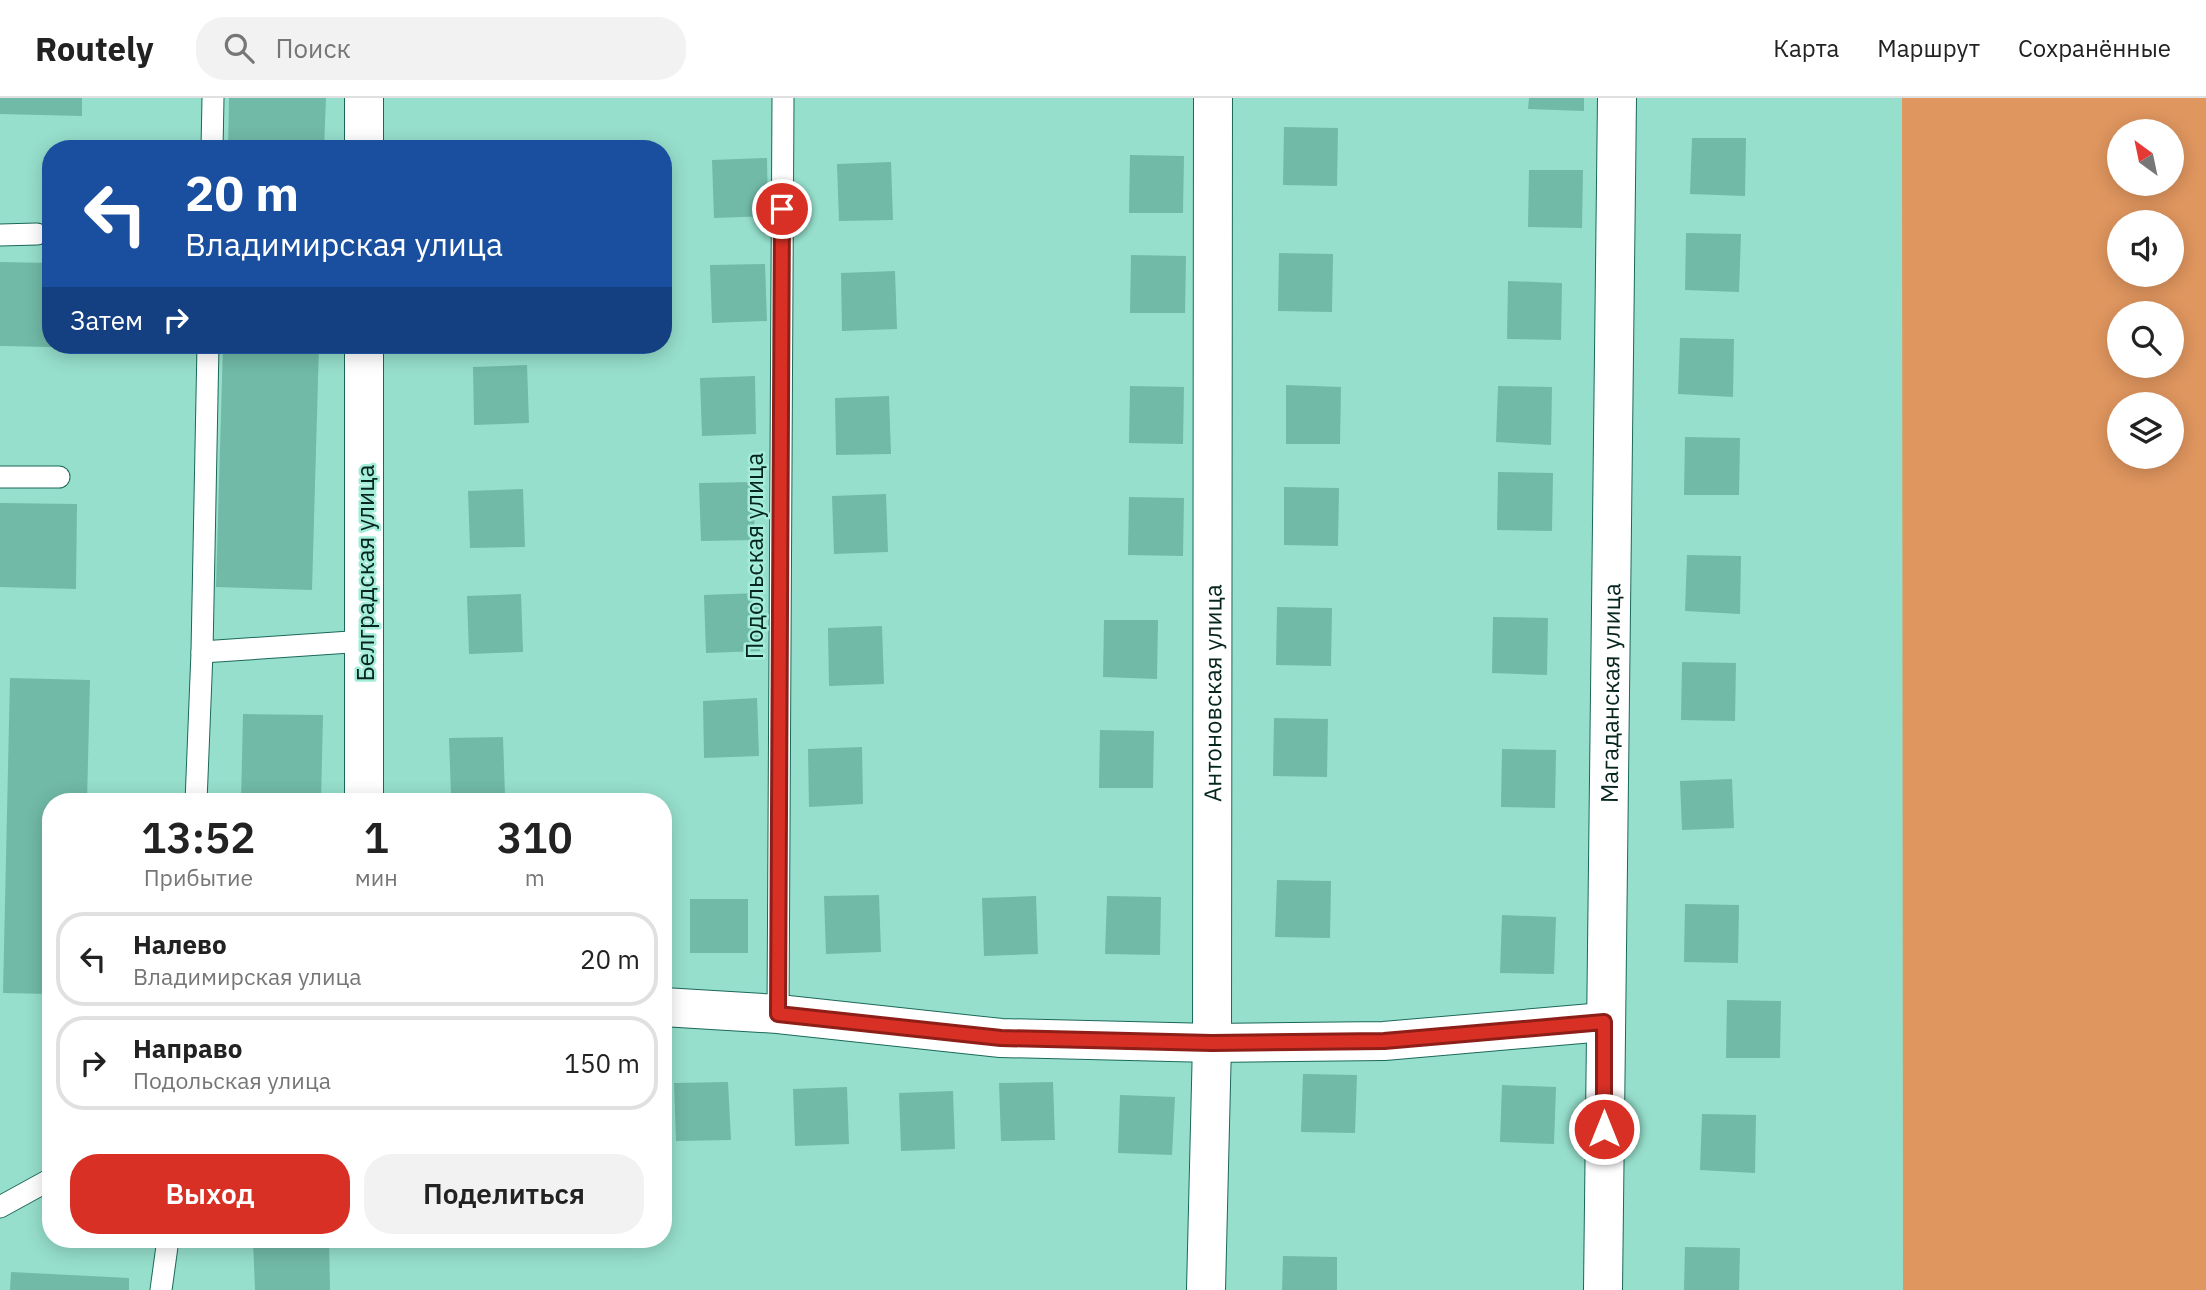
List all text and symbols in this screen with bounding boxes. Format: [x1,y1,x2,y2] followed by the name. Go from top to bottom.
[196,17,686,80] search box
[35,27,154,70] text: Routely
[220,29,258,67] icon: search
[276,31,351,65] text: Поиск
[1773,32,1839,64] text: Карта
[1877,32,1980,64] text: Маршрут
[2018,32,2171,64] text: Сохранённые
[2107,119,2184,196] north arrow
[2107,119,2184,469] map controls
[185,161,299,224] text: 20 m
[70,168,161,259] icon: left
[752,179,812,239] pin
[763,190,801,228] icon: arrive
[2107,210,2184,287] button: sound
[185,223,503,265] text: Владимирская улица
[157,301,195,339] icon: right
[2107,301,2184,378] button: search
[70,303,143,337] text: Затем
[2107,392,2184,469] button: layers
[738,453,770,659] street label: Подольская улица
[349,464,381,681] street label: Белградская улица
[1593,583,1627,803] street label: Магаданская улица
[1196,584,1228,802] street label: Антоновская улица
[141,810,255,865] text: 13:52
[364,810,389,865] text: 1
[497,810,573,865] text: 310
[144,862,253,892] text: Прибытие
[355,862,398,892] text: мин
[525,862,545,892] text: m
[133,927,227,961] text: Налево
[74,940,112,978] icon: left
[580,942,640,976] text: 20 m
[133,961,362,991] text: Владимирская улица
[133,1031,242,1065] text: Направо
[74,1044,112,1082] icon: right
[564,1046,640,1080] text: 150 m
[133,1065,331,1095] text: Подольская улица
[1567,1092,1641,1166] position arrow
[70,1154,350,1234] button: Выход
[364,1154,644,1234] button: Поделиться

